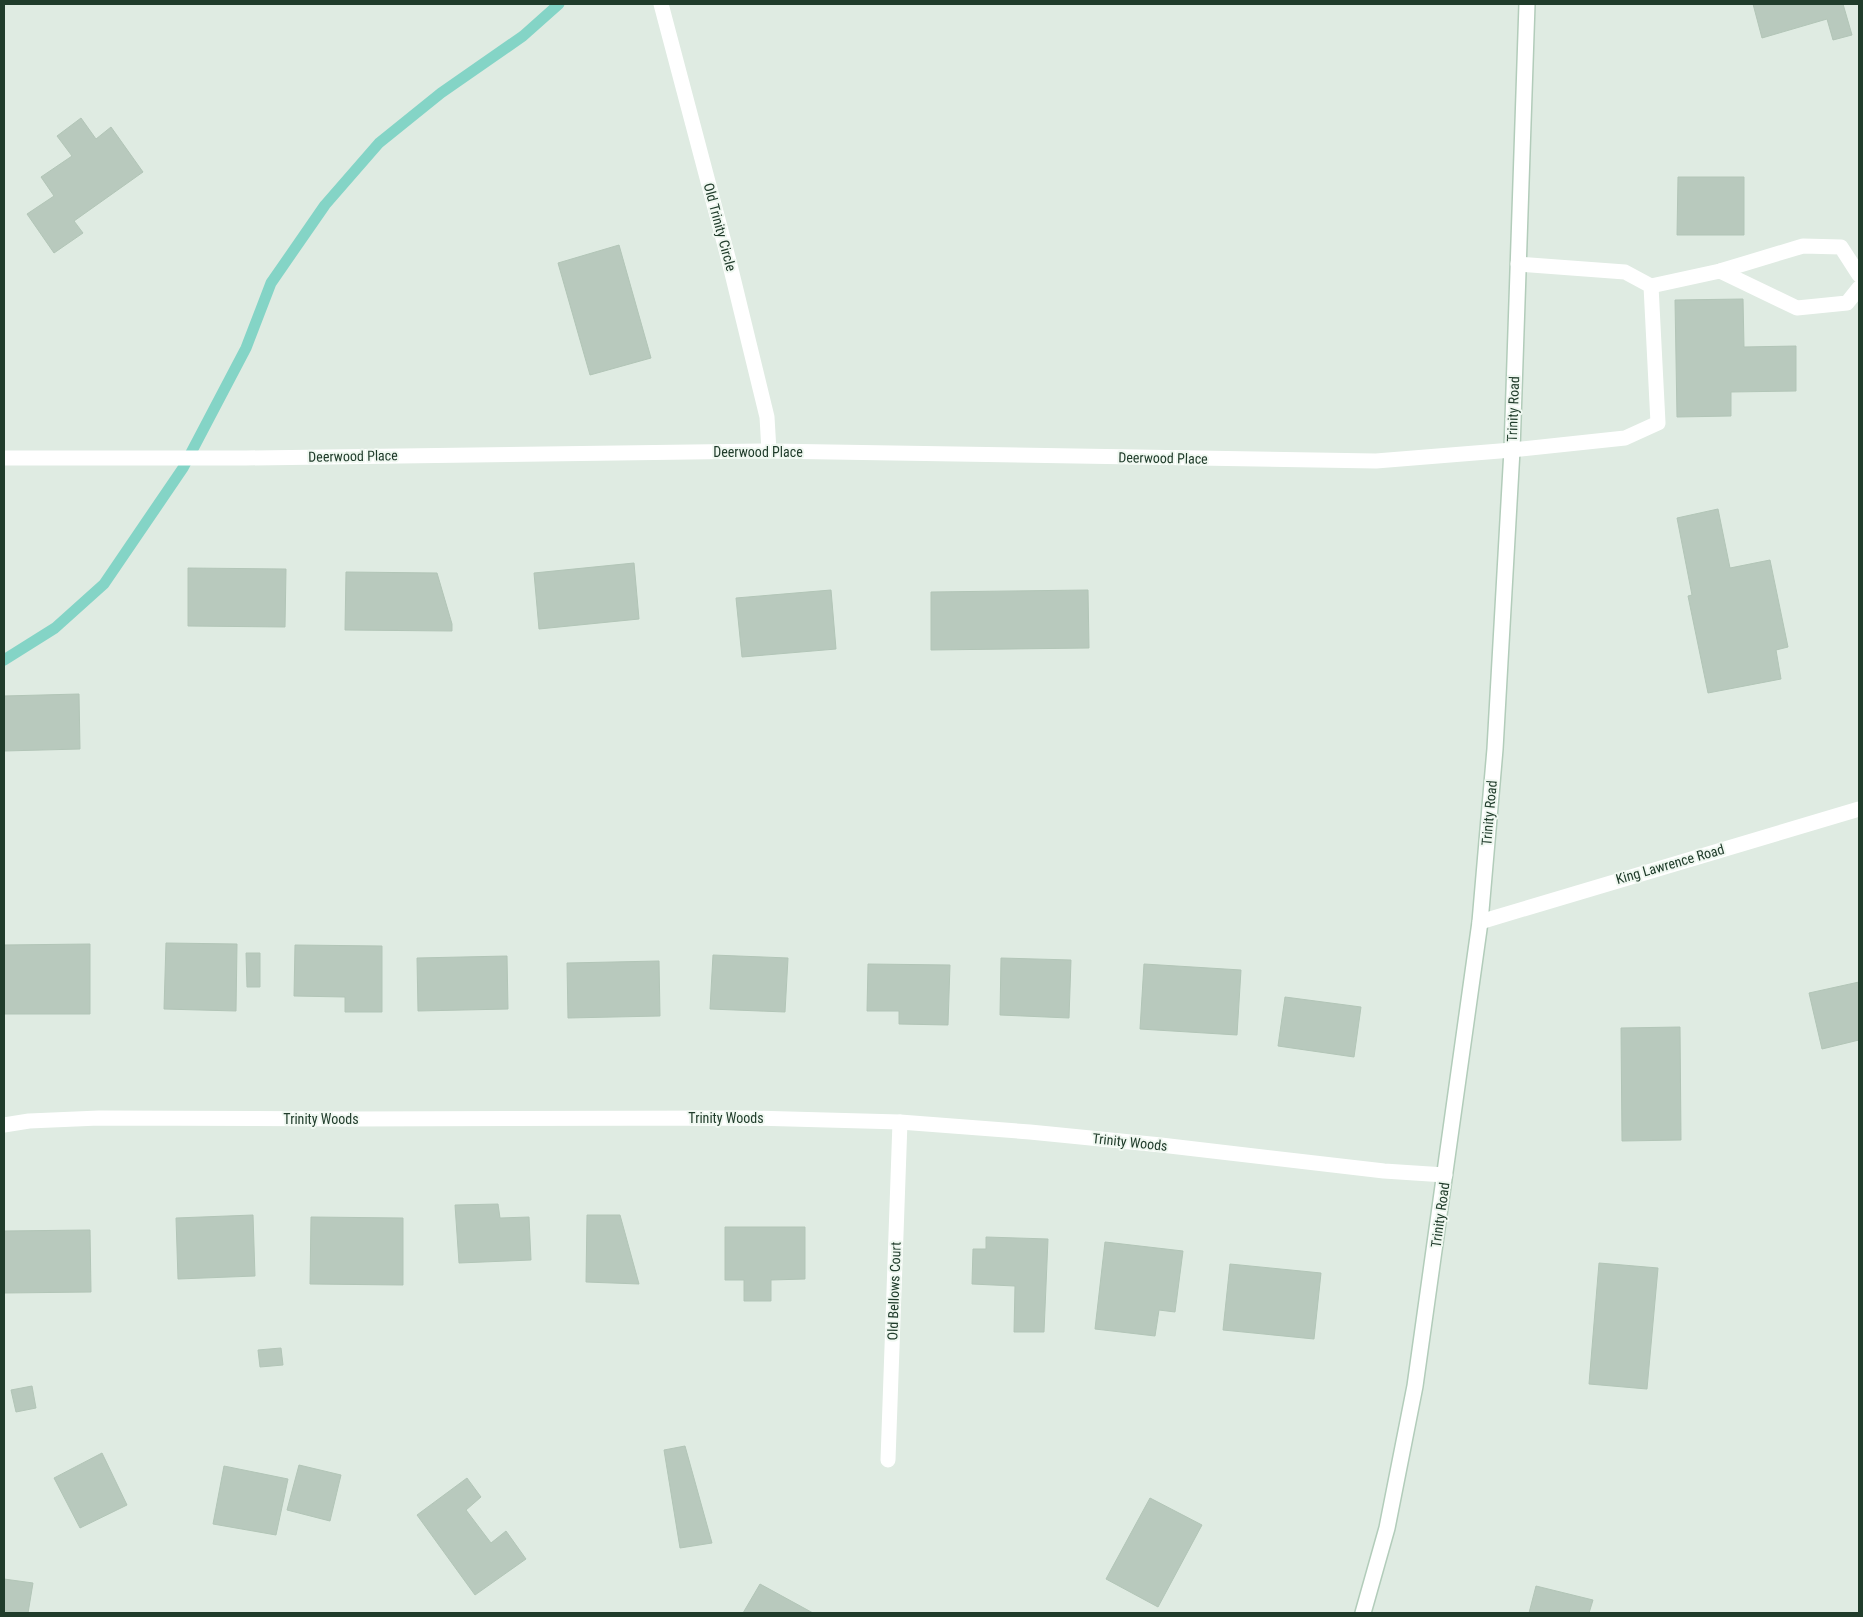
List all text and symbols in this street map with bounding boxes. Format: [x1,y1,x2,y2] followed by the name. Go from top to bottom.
[701,181,740,273] street label: Old Trinity Circle
[1504,376,1522,442] street label: Trinity Road
[713,444,803,460] street label: Deerwood Place
[308,447,398,465] street label: Deerwood Place
[1118,449,1208,467] street label: Deerwood Place
[1478,780,1500,846] street label: Trinity Road
[1614,841,1726,887] street label: King Lawrence Road
[688,1110,764,1126] street label: Trinity Woods
[283,1111,359,1127] street label: Trinity Woods
[1092,1130,1168,1154] street label: Trinity Woods
[1428,1181,1452,1249] street label: Trinity Road
[884,1241,904,1341] street label: Old Bellows Court

